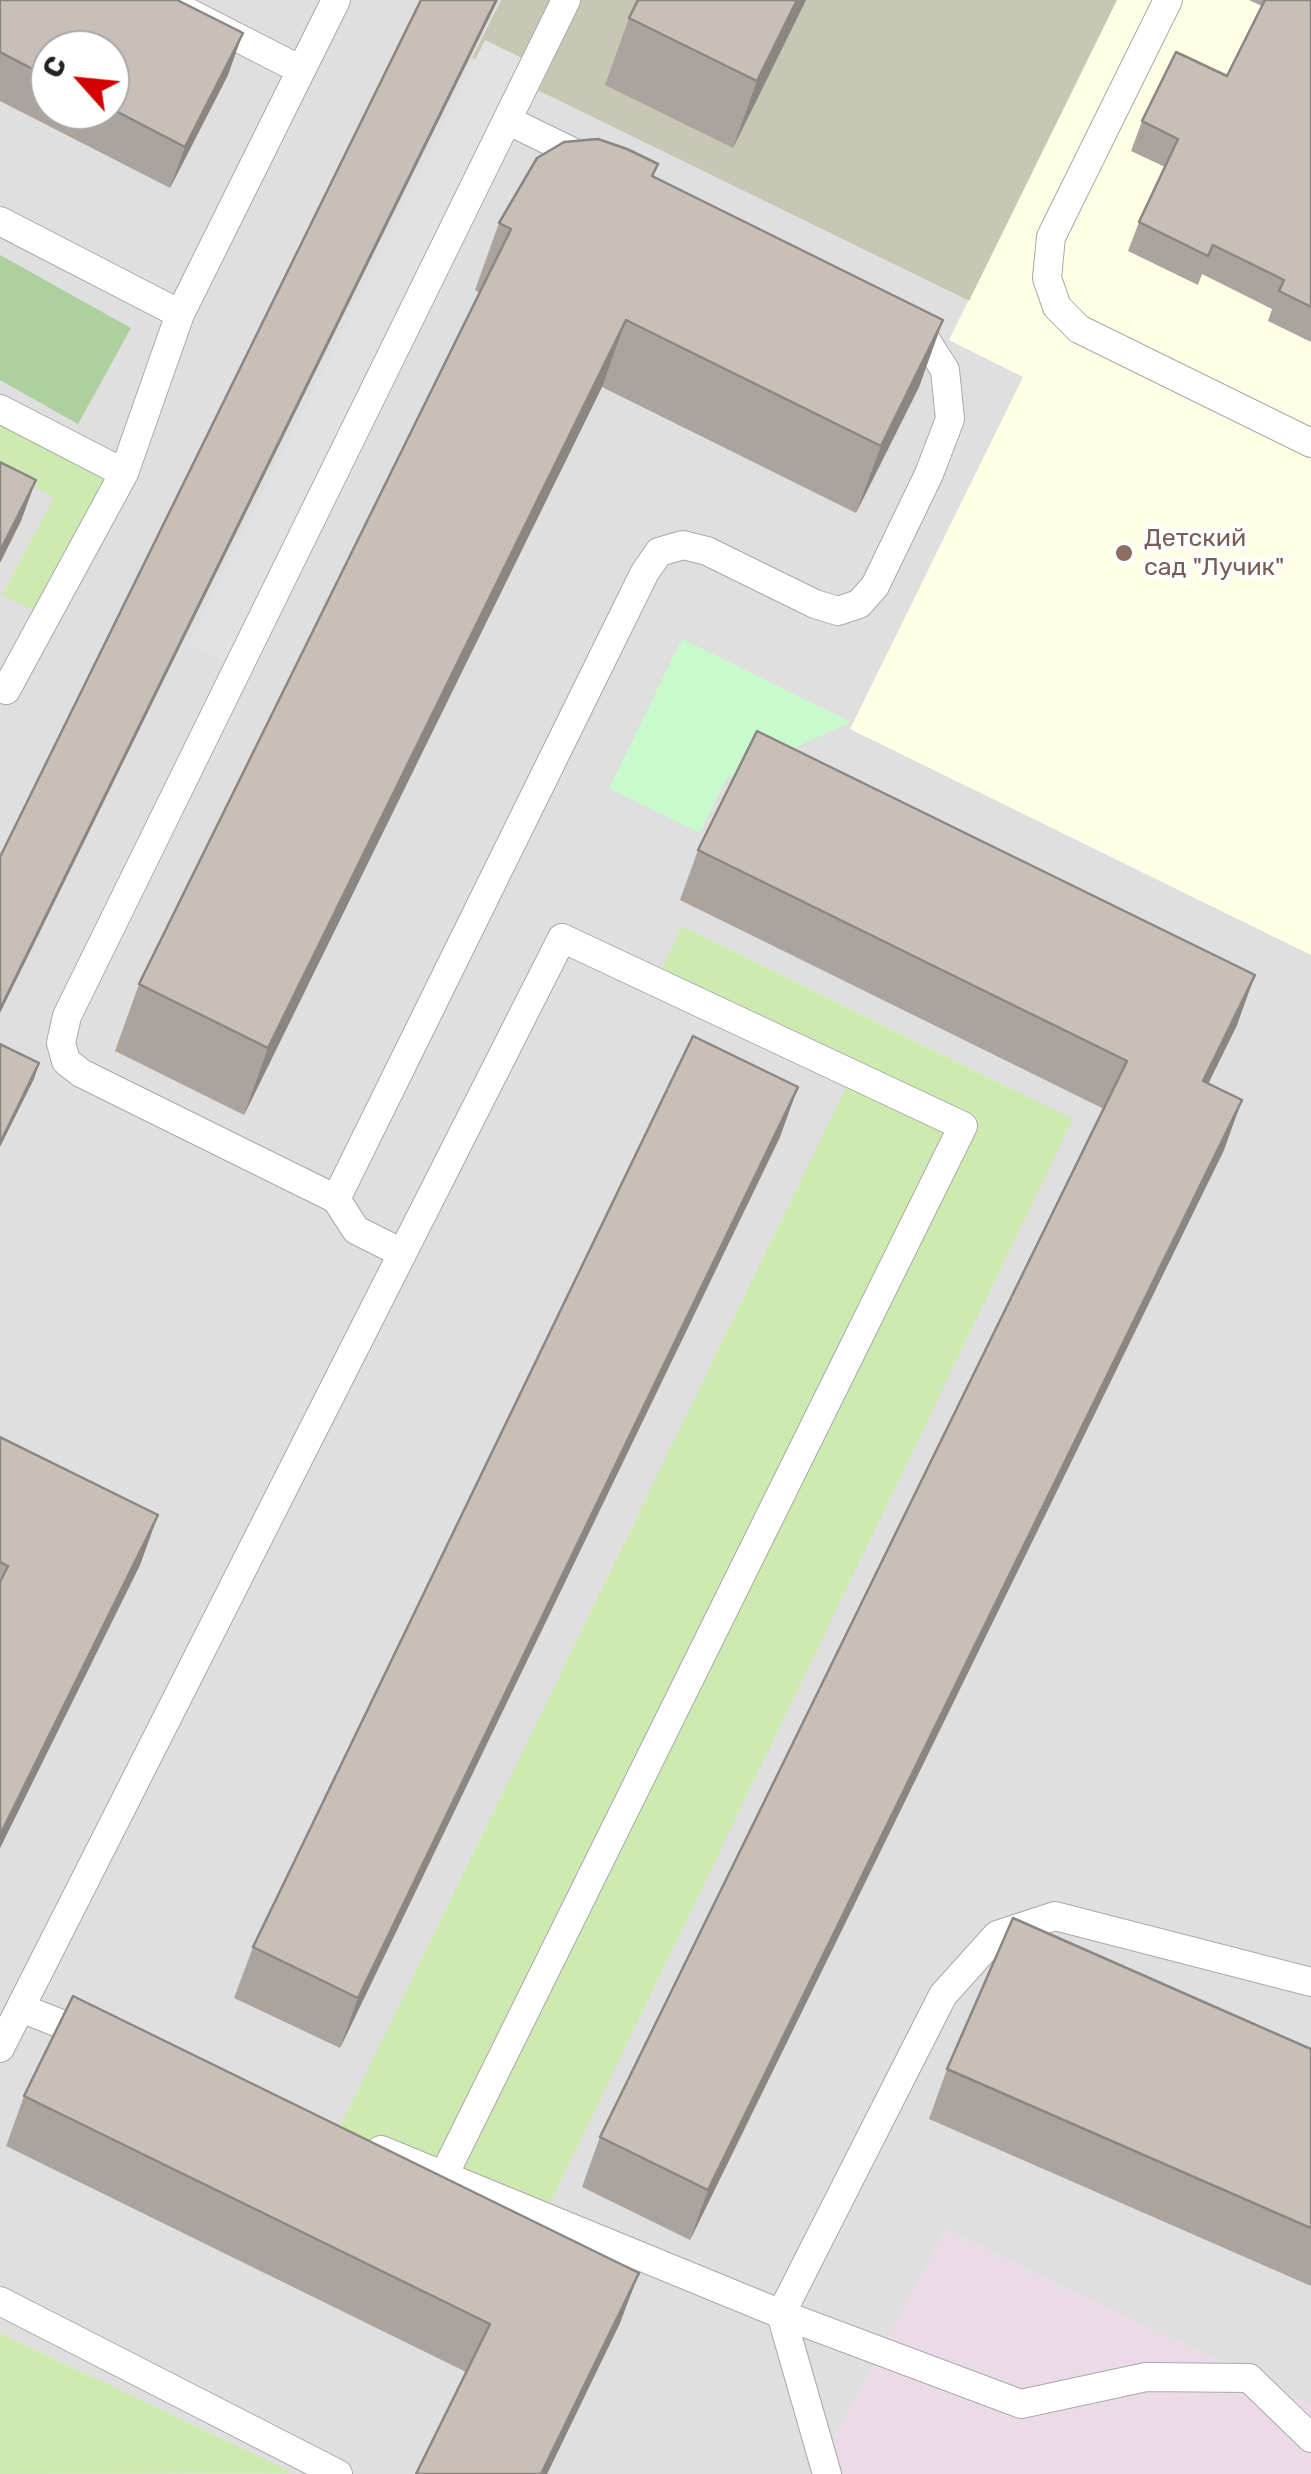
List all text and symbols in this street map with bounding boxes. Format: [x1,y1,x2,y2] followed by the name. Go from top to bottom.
[30,30,130,130] north arrow
[35,51,74,83] text: С
[1144,524,1284,583] place label: Детский сад "Лучик"
[1113,542,1135,564] marker: Детский сад "Лучик"

